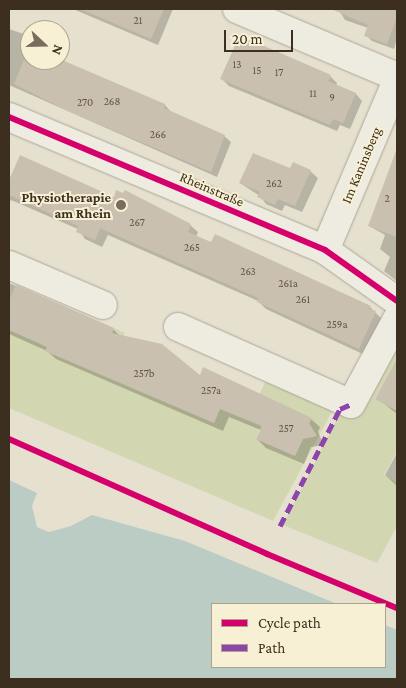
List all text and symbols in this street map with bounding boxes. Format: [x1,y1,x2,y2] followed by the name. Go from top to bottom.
[134,13,142,27] house number: 21
[20,20,70,70] north arrow
[226,20,295,52] scale bar
[232,31,263,47] text: 20 m
[49,43,67,57] text: N
[233,57,241,71] house number: 13
[253,63,261,77] house number: 15
[275,65,283,79] house number: 17
[309,86,317,100] house number: 11
[329,90,335,104] house number: 9
[104,94,120,108] house number: 268
[77,95,93,109] house number: 270
[337,124,385,206] street label: Im Kaninsberg
[150,127,166,141] house number: 266
[177,168,247,210] street label: Rheinstraße
[266,176,282,190] house number: 262
[22,189,111,222] place label: Physiotherapie am Rhein
[384,191,390,205] house number: 2
[115,199,127,211] marker: Physiotherapie am Rhein
[129,215,145,229] house number: 267
[184,240,200,254] house number: 265
[240,264,256,278] house number: 263
[278,276,298,290] house number: 261a
[296,292,310,306] house number: 261
[327,317,347,331] house number: 259a
[134,366,154,380] house number: 257b
[201,383,221,397] house number: 257a
[278,421,294,435] house number: 257
[211,603,386,668] legend
[258,615,321,631] text: Cycle path
[258,640,285,656] text: Path

